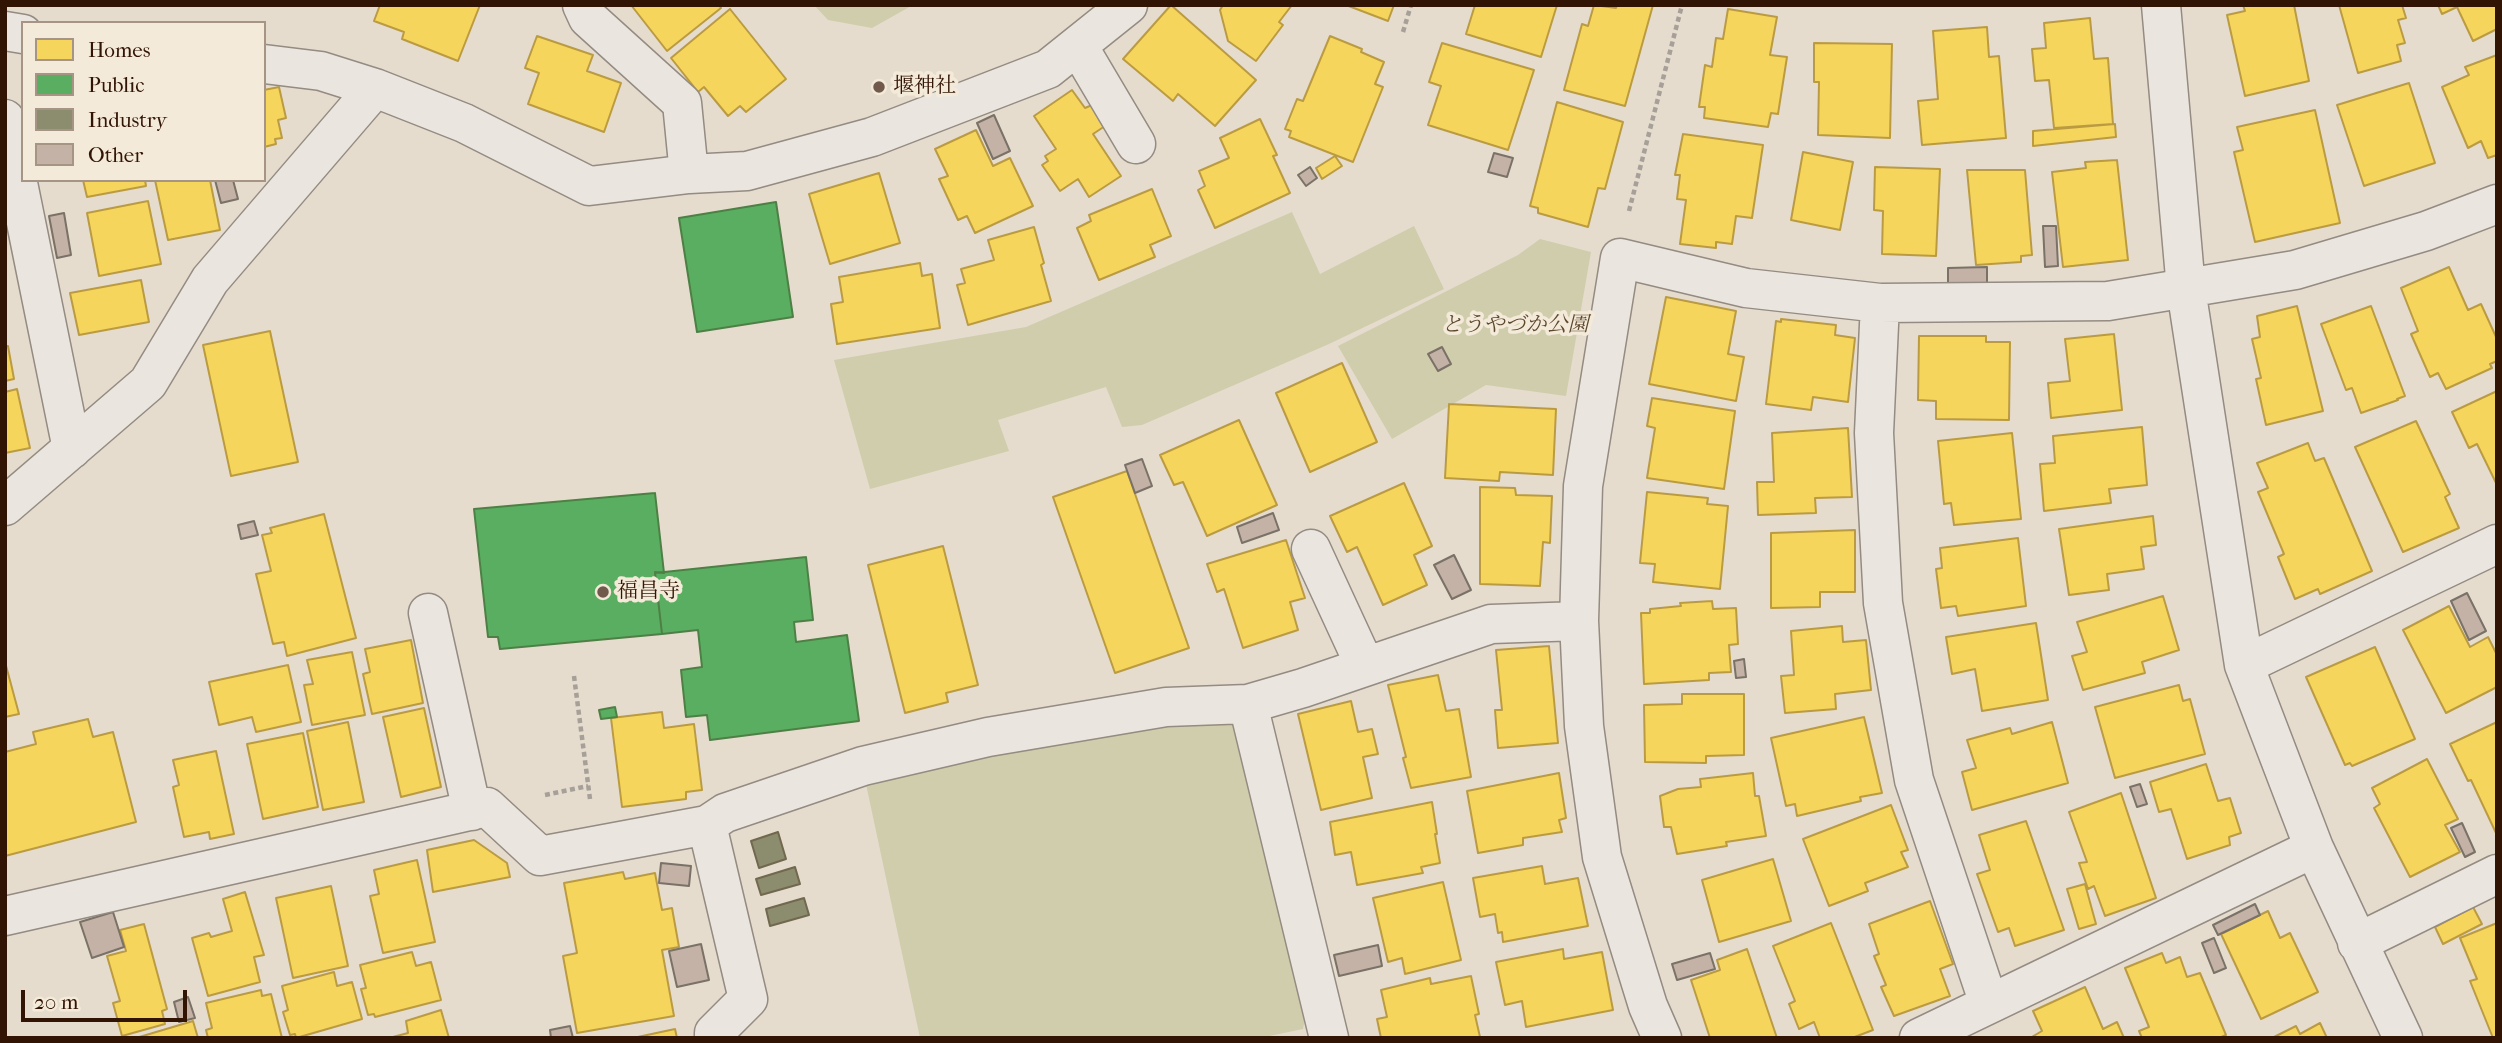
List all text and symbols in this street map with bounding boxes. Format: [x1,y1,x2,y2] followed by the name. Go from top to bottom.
[21,21,266,182] legend
[88,38,150,62] text: Homes
[88,73,144,97] text: Public
[893,74,956,100] place label: 堰神社
[871,79,887,95] marker: 堰神社
[88,108,167,132] text: Industry
[88,143,143,167] text: Other
[1442,313,1588,339] park label: とうやづか公園
[617,579,680,605] place label: 福昌寺
[595,584,611,600] marker: 福昌寺
[24,976,191,1020] scale bar
[34,990,78,1014] text: 20 m

